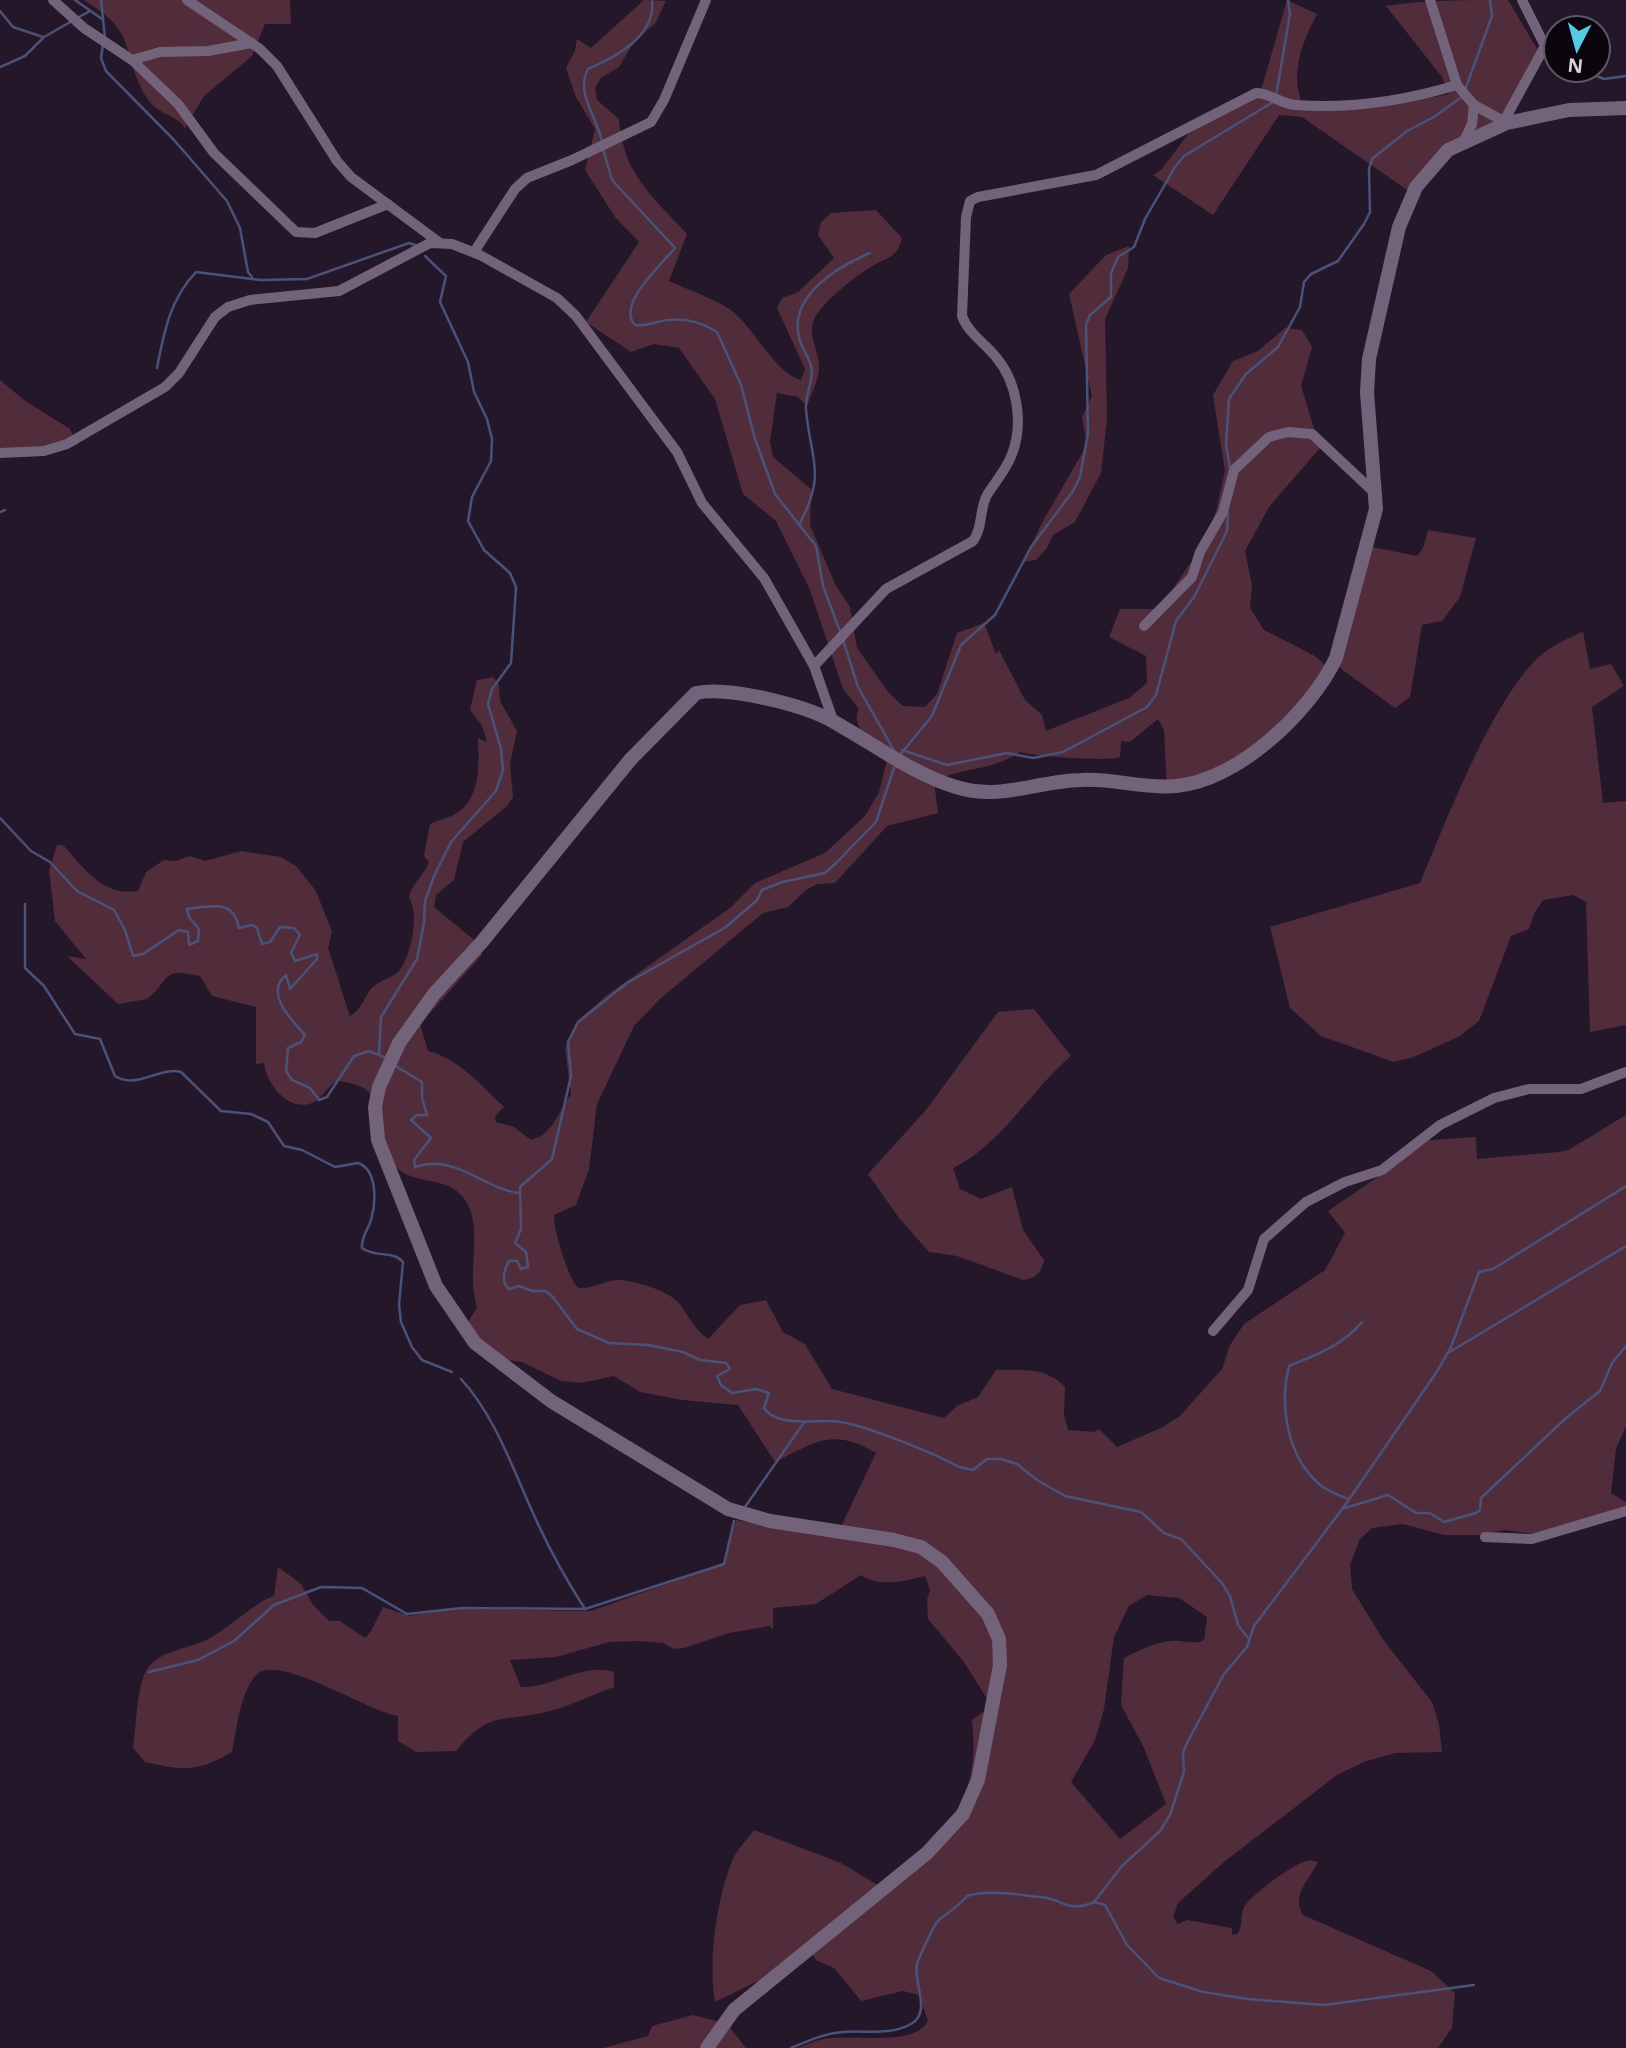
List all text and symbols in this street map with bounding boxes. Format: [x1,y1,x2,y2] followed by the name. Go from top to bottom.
[1542,14,1612,84] north arrow
[1566,52,1584,80] text: N

